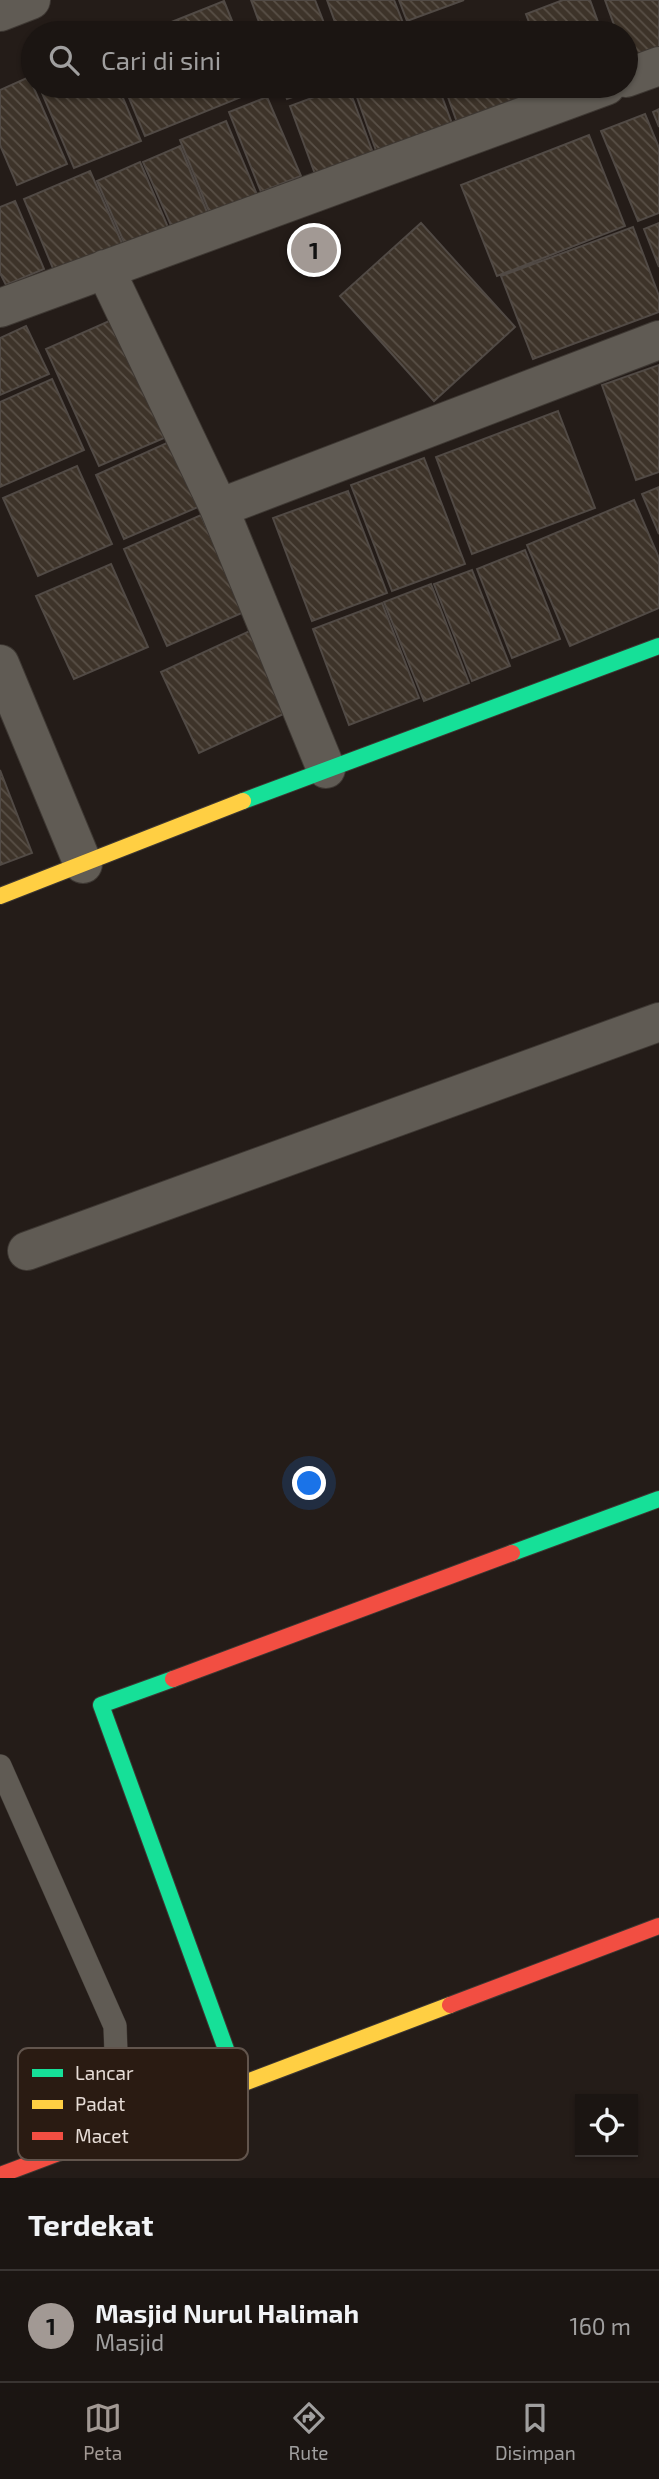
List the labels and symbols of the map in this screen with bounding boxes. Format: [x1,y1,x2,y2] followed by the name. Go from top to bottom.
[291,224,337,276] pin: 1
[292,1466,326,1500] your location
[18,2048,248,2160] legend
[75,2061,134,2084] text: Lancar
[75,2092,125,2115] text: Padat
[75,2124,129,2147] text: Macet

